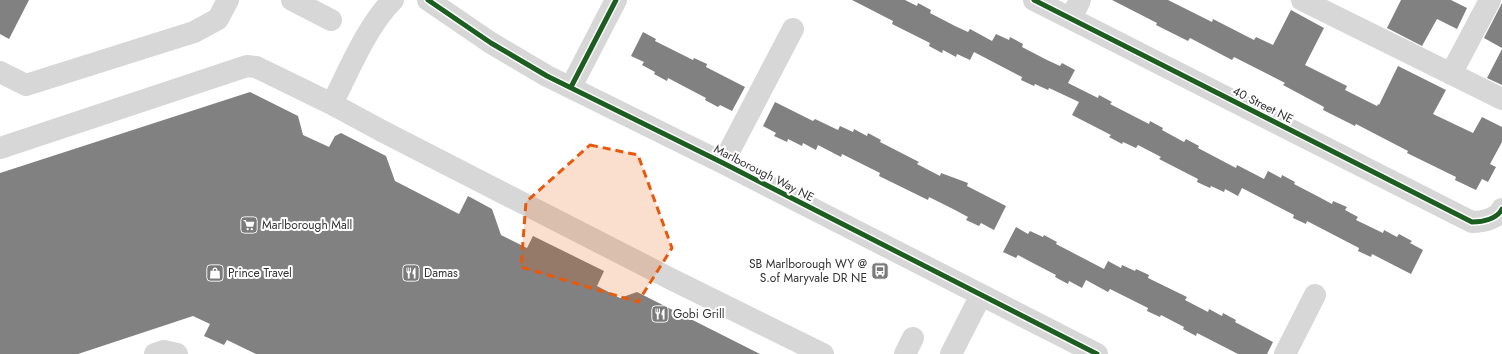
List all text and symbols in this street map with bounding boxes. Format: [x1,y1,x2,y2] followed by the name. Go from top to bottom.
[1230,82,1296,128] street label: 40 Street NE
[711,140,817,206] street label: Marlborough Way NE
[239,215,259,235] supermarket icon: Marlborough Mall
[262,216,352,234] place label: Marlborough Mall
[749,255,867,287] place label: SB Marlborough WY @ S.of Maryvale DR NE
[870,261,890,281] bus stop icon: SB Marlborough WY @ S.of Maryvale DR NE
[205,263,225,283] shop icon: Prince Travel
[401,263,421,283] restaurant icon: Damas
[228,264,292,282] place label: Prince Travel
[424,264,458,282] place label: Damas
[650,304,670,324] restaurant icon: Gobi Grill
[673,305,724,323] place label: Gobi Grill

